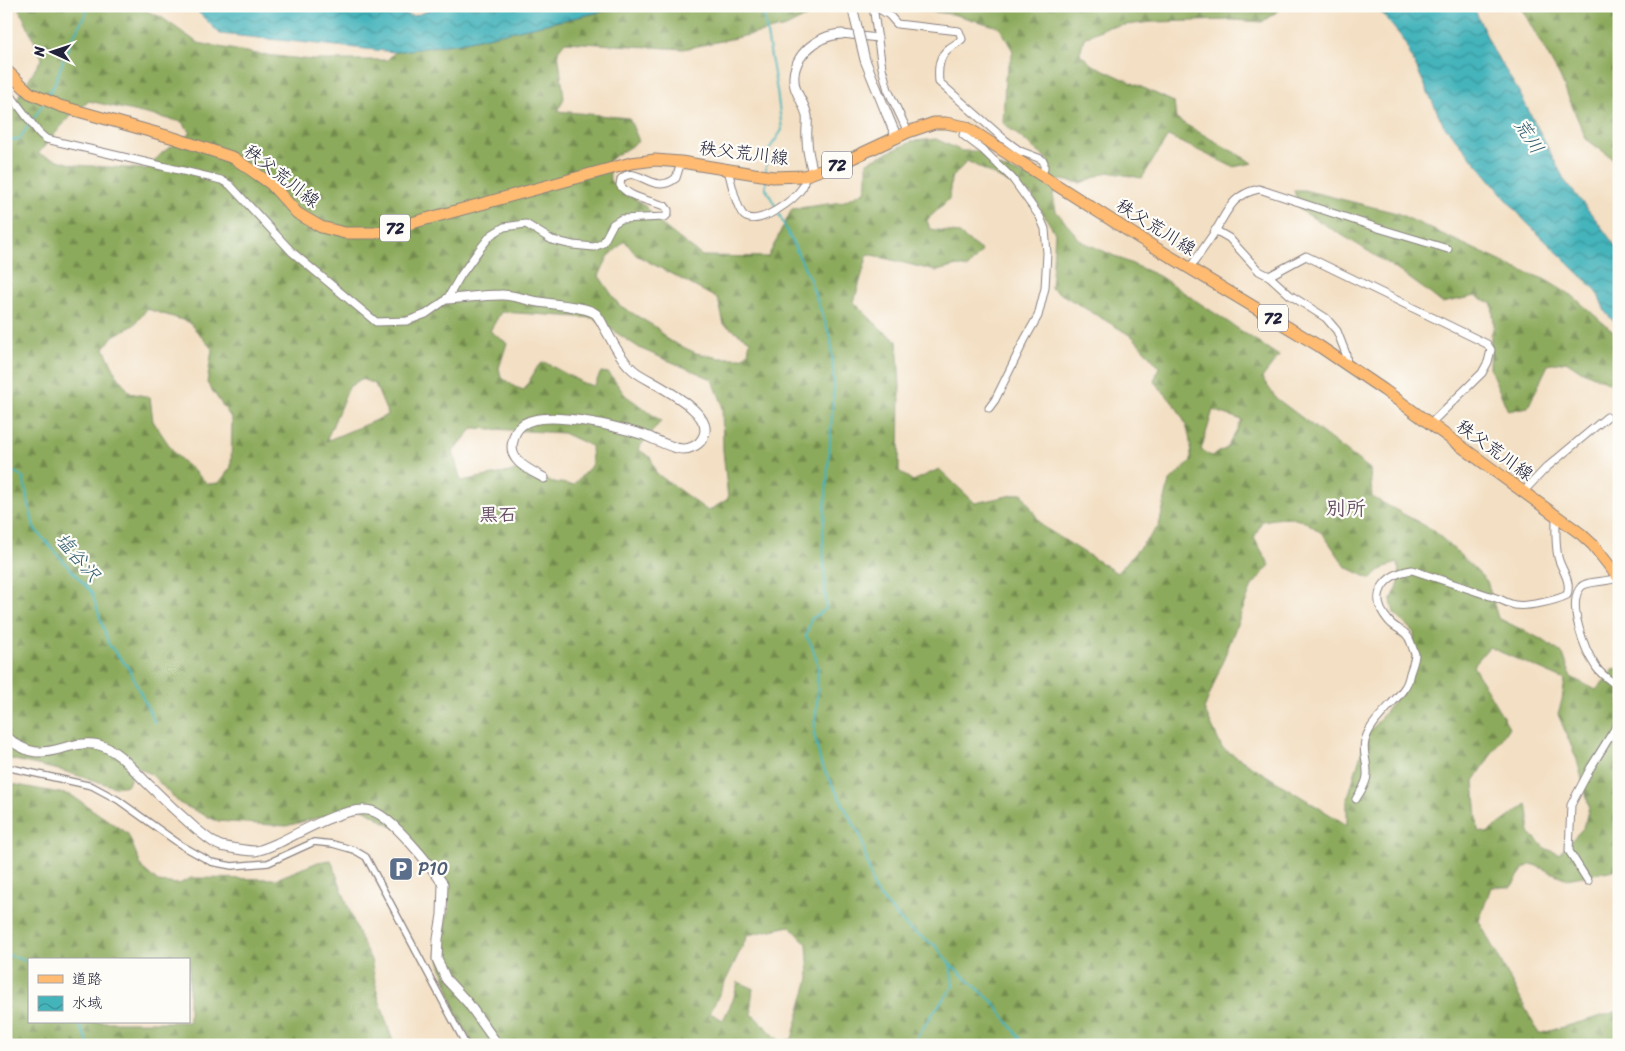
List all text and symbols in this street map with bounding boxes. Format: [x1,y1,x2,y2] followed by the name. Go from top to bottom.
[28,28,78,78] north arrow
[27,46,52,58] text: N
[1505,111,1553,161] water label: 荒川
[697,132,791,174] street label: 秩父荒川線
[237,136,327,216] street label: 秩父荒川線
[822,152,852,178] road number: 72
[1109,190,1203,264] street label: 秩父荒川線
[380,214,410,242] road number: 72
[1258,304,1288,332] road number: 72
[1449,411,1541,489] street label: 秩父荒川線
[1326,491,1366,526] district label: 別所
[479,498,517,531] district label: 黒石
[47,525,110,590] water label: 塩谷沢
[418,853,448,885] place label: P10
[388,856,414,882] parking icon: P10
[28,958,190,1024] legend
[72,966,102,992] text: 道路
[72,990,102,1016] text: 水域

